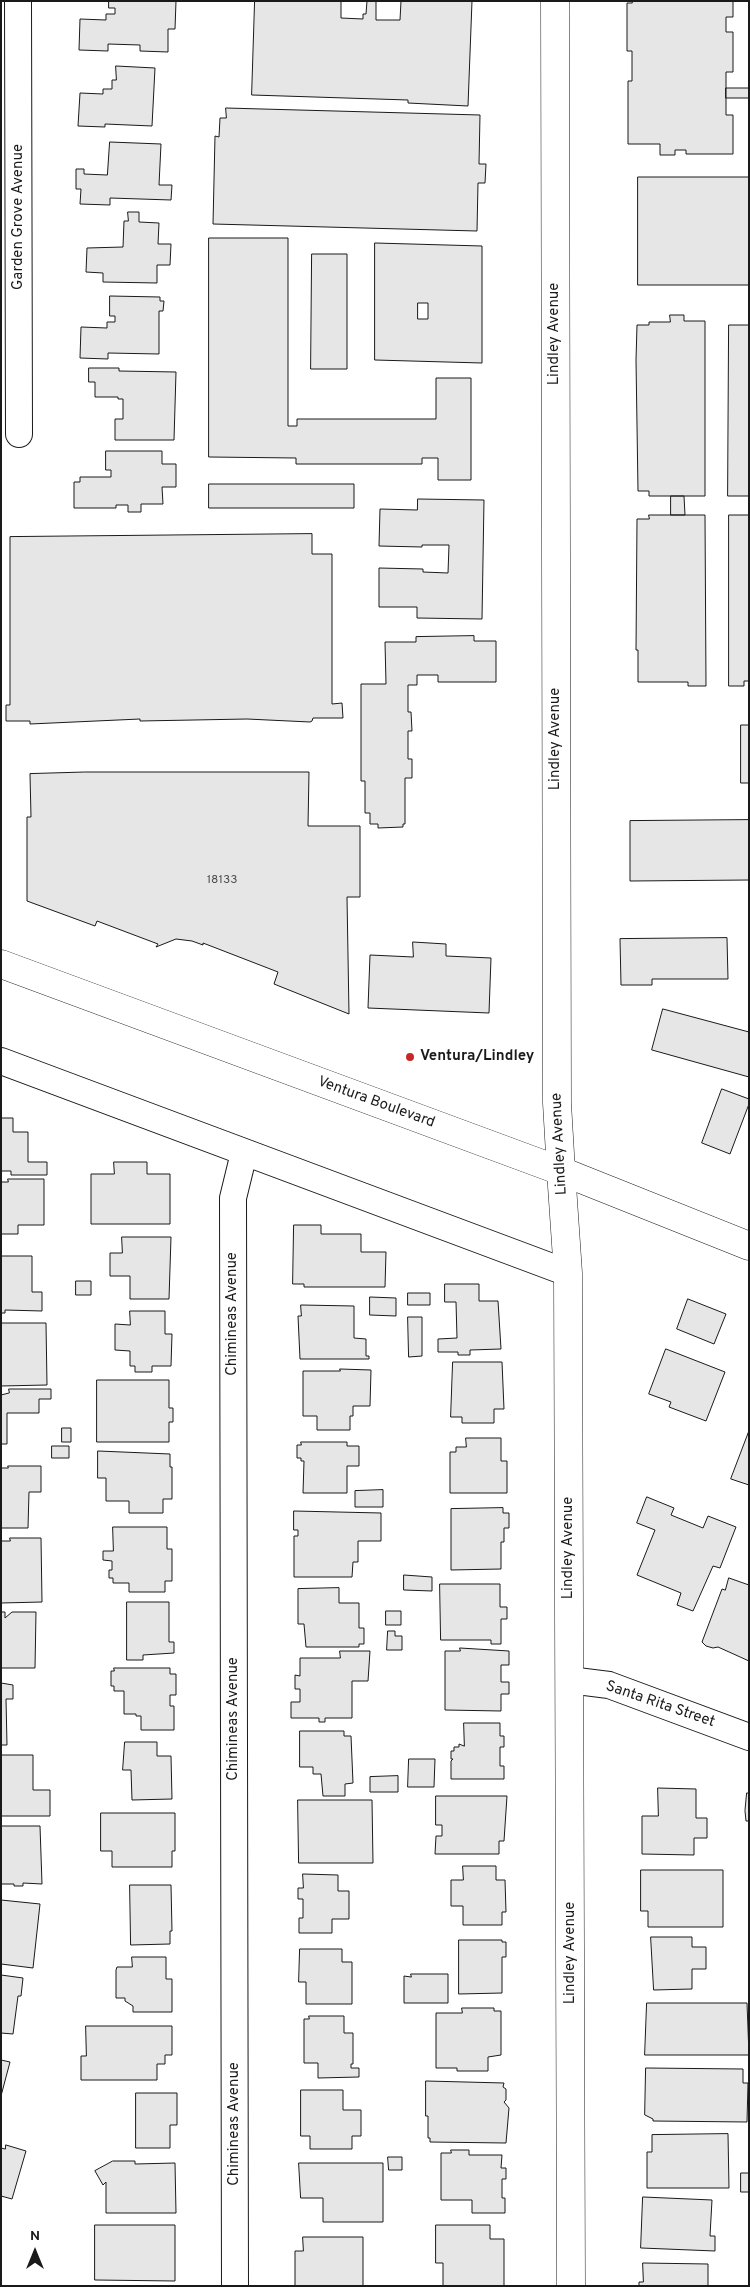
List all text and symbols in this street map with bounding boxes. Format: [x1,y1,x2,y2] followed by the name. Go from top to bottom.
[10,144,28,290] street label: Garden Grove Avenue
[546,283,564,385] street label: Lindley Avenue
[547,688,565,790] street label: Lindley Avenue
[207,874,237,888] house number: 18133
[420,1048,534,1066] place label: Ventura/Lindley
[404,1051,416,1063] marker: Ventura/Lindley
[315,1073,437,1133] street label: Ventura Boulevard
[548,1092,572,1196] street label: Lindley Avenue
[224,1252,242,1376] street label: Chimineas Avenue
[560,1497,578,1599] street label: Lindley Avenue
[225,1657,243,1781] street label: Chimineas Avenue
[603,1678,717,1732] street label: Santa Rita Street
[562,1902,580,2004] street label: Lindley Avenue
[226,2062,244,2186] street label: Chimineas Avenue
[10,2227,60,2277] north arrow
[30,2228,40,2245] text: N

